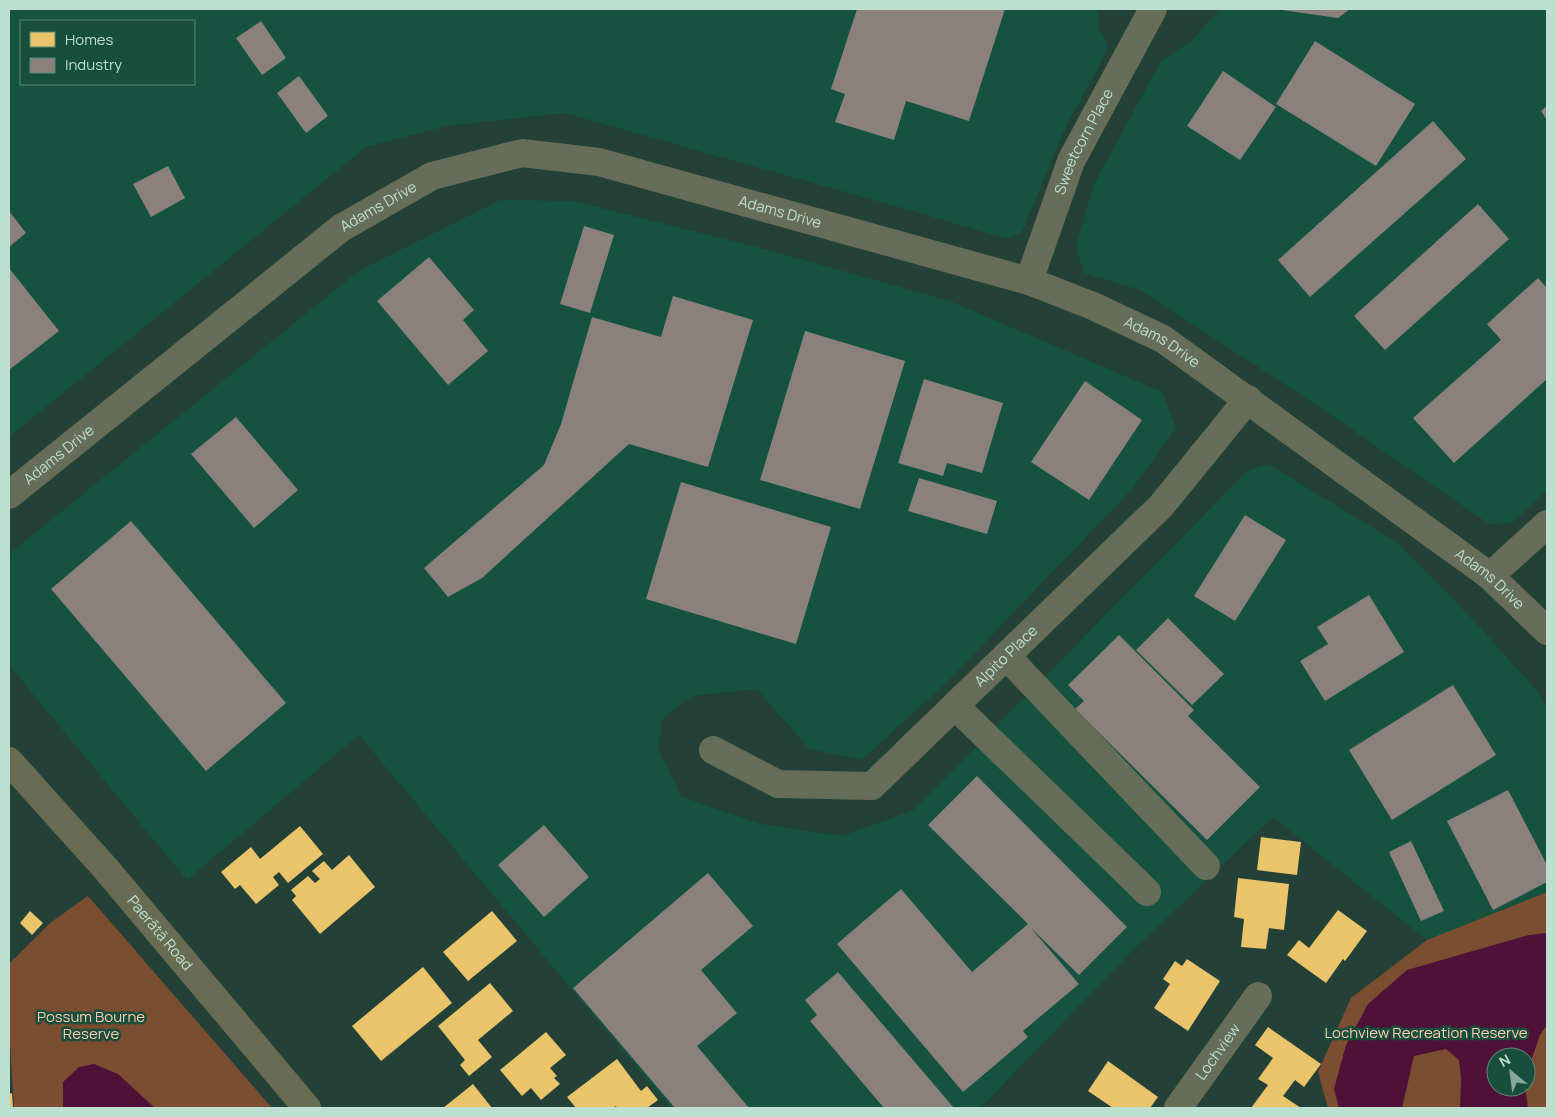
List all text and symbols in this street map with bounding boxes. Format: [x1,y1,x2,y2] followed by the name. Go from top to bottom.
[20,20,195,85] legend
[65,29,114,50] text: Homes
[65,54,122,75] text: Industry
[1049,84,1118,197] street label: Sweetcorn Place
[336,176,421,237] street label: Adams Drive
[736,190,824,233] street label: Adams Drive
[1120,311,1205,373] street label: Adams Drive
[19,419,99,489] street label: Adams Drive
[1451,543,1530,614] street label: Adams Drive
[969,620,1042,691] street label: Alpito Place
[123,891,198,975] street label: Paerātā Road
[37,1006,145,1044] park label: Possum Bourne Reserve
[1190,1019,1245,1084] street label: Lochview
[1324,1022,1528,1043] park label: Lochview Recreation Reserve
[1486,1047,1536,1097] north arrow
[1495,1049,1513,1071] text: N

